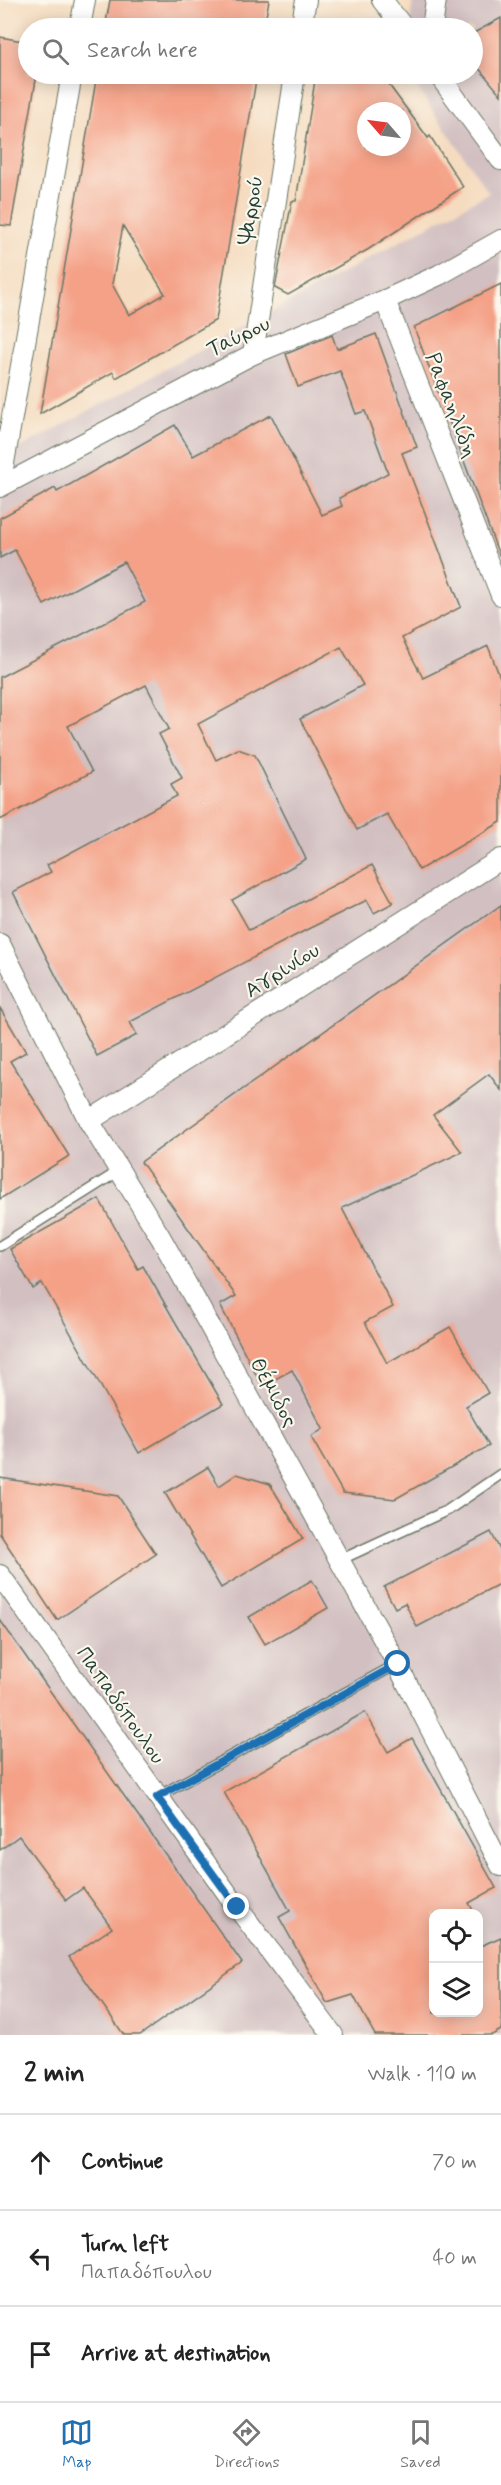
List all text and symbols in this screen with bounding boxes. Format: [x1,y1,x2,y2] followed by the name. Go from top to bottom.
[18,18,483,84] search box
[39,35,72,68] icon: search
[87,37,198,65] text: Search here
[357,102,411,156] north arrow
[232,174,270,247] street label: Ψαρρού
[202,310,275,364] street label: Ταύρου
[418,349,484,462] street label: Ραφαηλίδη
[240,937,325,1005] street label: Αγρινίου
[243,1352,304,1432] street label: Θέμιδος
[69,1641,171,1770] street label: Παπαδόπουλου
[384,1650,410,1676] route start
[223,1893,249,1919] route end
[429,1909,483,2017] map controls
[429,1909,483,1963] button: locate
[429,1963,483,2017] button: layers
[24,2057,85,2091] text: 2 min
[368,2061,477,2088] text: Walk · 110 m
[24,2146,57,2179] icon: ahead
[81,2148,163,2176] text: Continue
[432,2149,477,2176] text: 70 m
[81,2231,169,2259] text: Turn left
[24,2242,57,2275] icon: left
[433,2245,477,2272] text: 40 m
[81,2259,212,2286] text: Παπαδόπουλου
[24,2338,57,2371] icon: arrive
[81,2340,271,2368] text: Arrive at destination
[60,2416,93,2473] tab: Map
[214,2416,280,2473] tab: Directions
[400,2416,441,2473] tab: Saved

